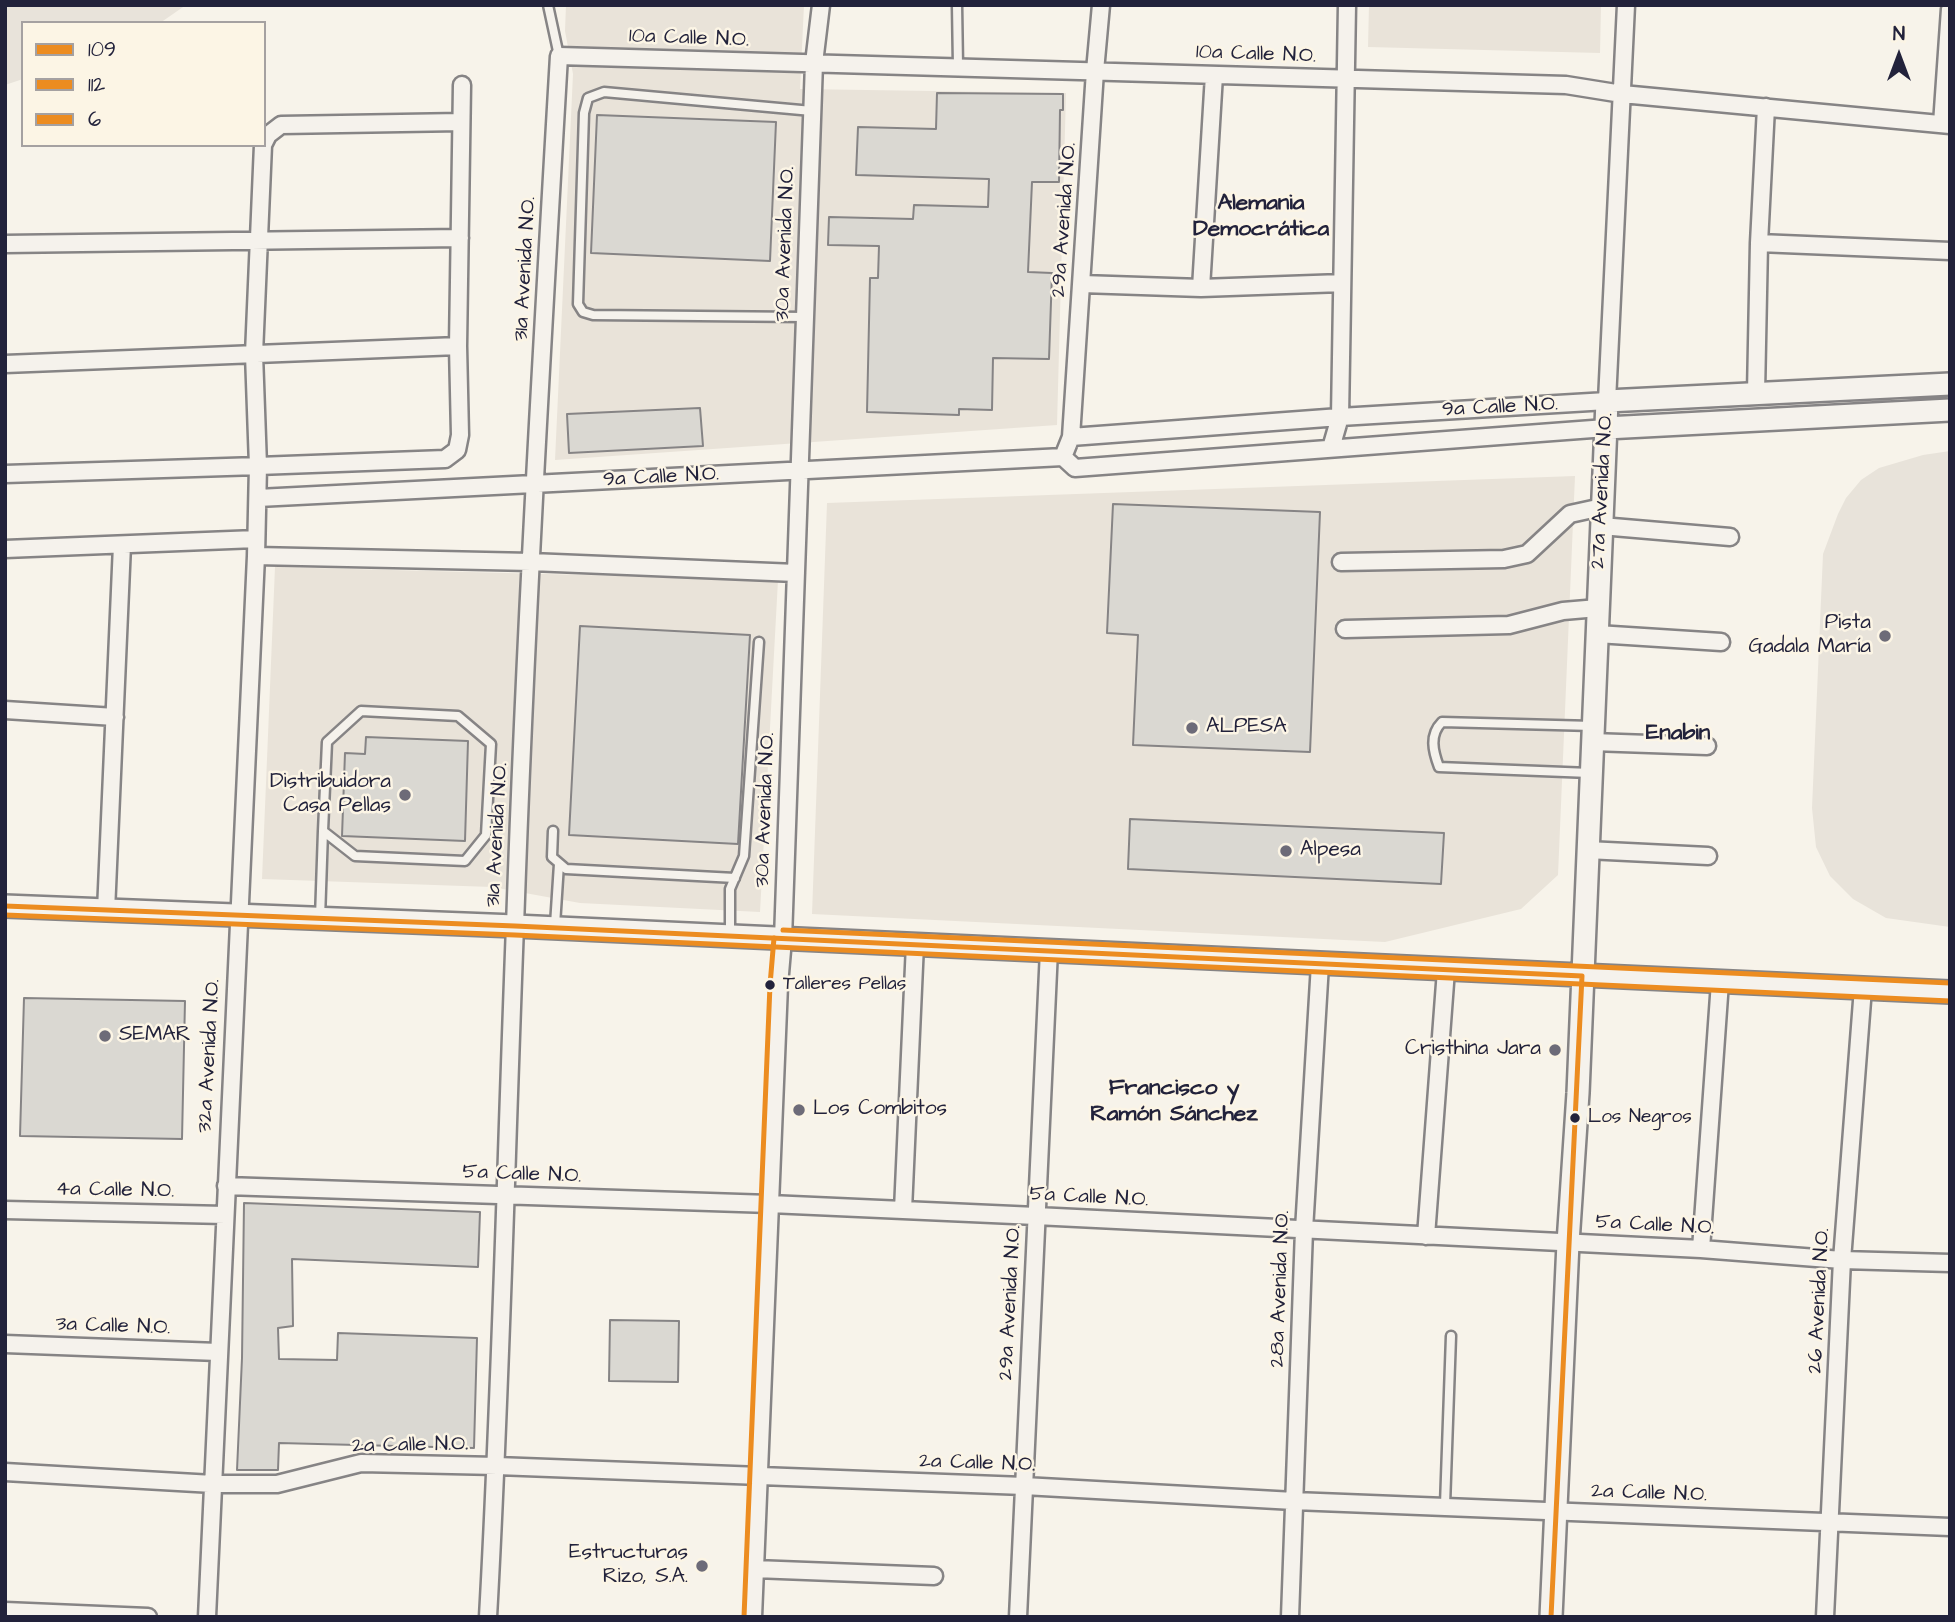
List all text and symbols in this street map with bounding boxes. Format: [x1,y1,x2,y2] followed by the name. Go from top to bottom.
[21,21,266,147] legend
[1864,21,1934,91] north arrow
[1893,21,1905,48] text: N
[629,24,749,54] street label: 10a Calle N.O.
[88,35,116,64] text: 109
[1196,40,1316,70] street label: 10a Calle N.O.
[88,70,105,99] text: 112
[88,105,101,134] text: 6
[1047,142,1083,298] street label: 29a Avenida N.O.
[771,166,801,322] street label: 30a Avenida N.O.
[1193,190,1329,244] district label: Alemania Democrática
[510,196,542,342] street label: 31a Avenida N.O.
[1441,392,1559,424] street label: 9a Calle N.O.
[1586,412,1620,570] street label: 27a Avenida N.O.
[602,462,720,494] street label: 9a Calle N.O.
[1748,611,1871,661] place label: Pista Gadala María
[1877,628,1893,644] marker: Pista Gadala María
[1206,715,1287,741] place label: ALPESA
[1184,720,1200,736] marker: ALPESA
[1646,720,1710,748] district label: Enabin
[751,732,781,888] street label: 30a Avenida N.O.
[482,762,514,908] street label: 31a Avenida N.O.
[270,770,391,820] place label: Distribuidora Casa Pellas
[397,787,413,803] marker: Distribuidora Casa Pellas
[1300,838,1361,864] place label: Alpesa
[1278,843,1294,859] marker: Alpesa
[783,974,906,996] place label: Talleres Pellas
[193,978,227,1134] street label: 32a Avenida N.O.
[763,978,777,992] marker: Talleres Pellas
[119,1023,191,1049] place label: SEMAR
[97,1028,113,1044] marker: SEMAR
[1405,1037,1541,1063] place label: Cristhina Jara
[1547,1042,1563,1058] marker: Cristhina Jara
[1090,1075,1258,1129] district label: Francisco y Ramón Sánchez
[813,1097,947,1123] place label: Los Combitos
[791,1102,807,1118] marker: Los Combitos
[1588,1107,1692,1129] place label: Los Negros
[1568,1111,1582,1125] marker: Los Negros
[462,1160,582,1190] street label: 5a Calle N.O.
[56,1177,174,1205] street label: 4a Calle N.O.
[1029,1182,1149,1214] street label: 5a Calle N.O.
[1266,1210,1296,1368] street label: 28a Avenida N.O.
[1595,1210,1715,1242] street label: 5a Calle N.O.
[994,1225,1028,1381] street label: 29a Avenida N.O.
[1804,1227,1836,1375] street label: 26 Avenida N.O.
[55,1312,171,1342] street label: 3a Calle N.O.
[352,1432,468,1460] street label: 2a Calle N.O.
[919,1449,1035,1479] street label: 2a Calle N.O.
[1591,1479,1707,1509] street label: 2a Calle N.O.
[569,1541,688,1591] place label: Estructuras Rizo, S.A.
[694,1558,710,1574] marker: Estructuras Rizo, S.A.

